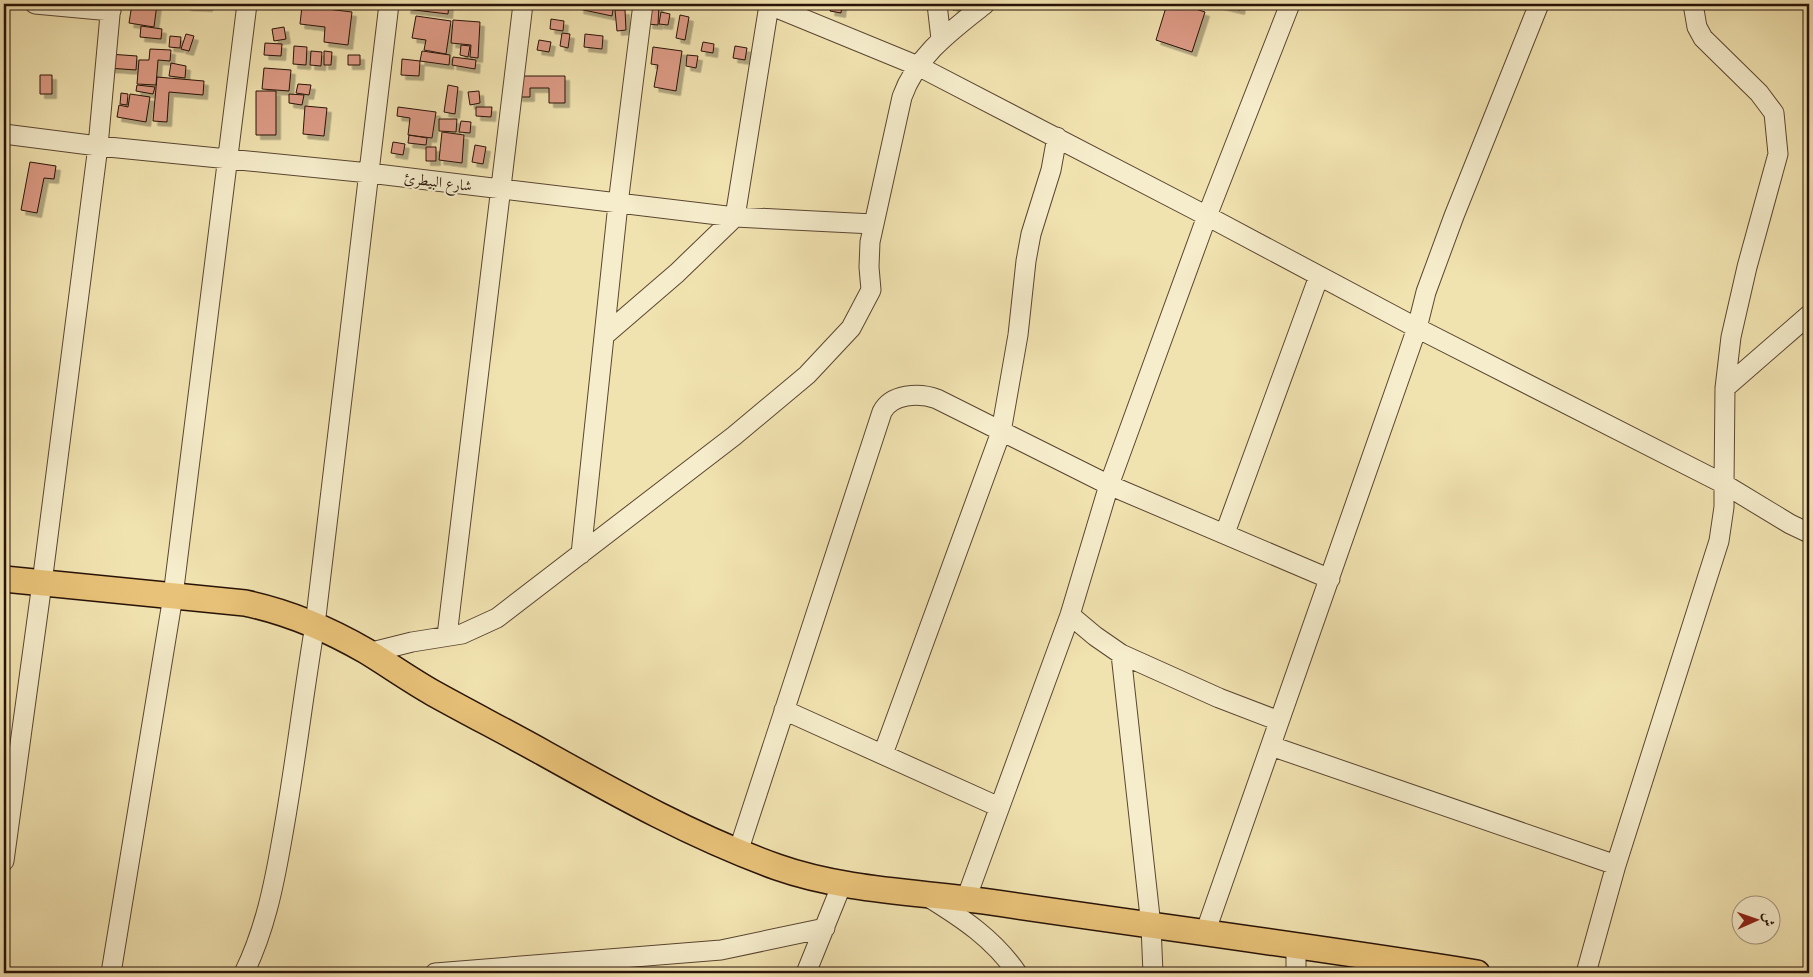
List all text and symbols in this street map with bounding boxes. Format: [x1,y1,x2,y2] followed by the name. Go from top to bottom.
[403,168,473,199] street label: شارع البيطرئ
[1730,894,1780,944] north arrow
[1759,912,1778,927] text: ش

